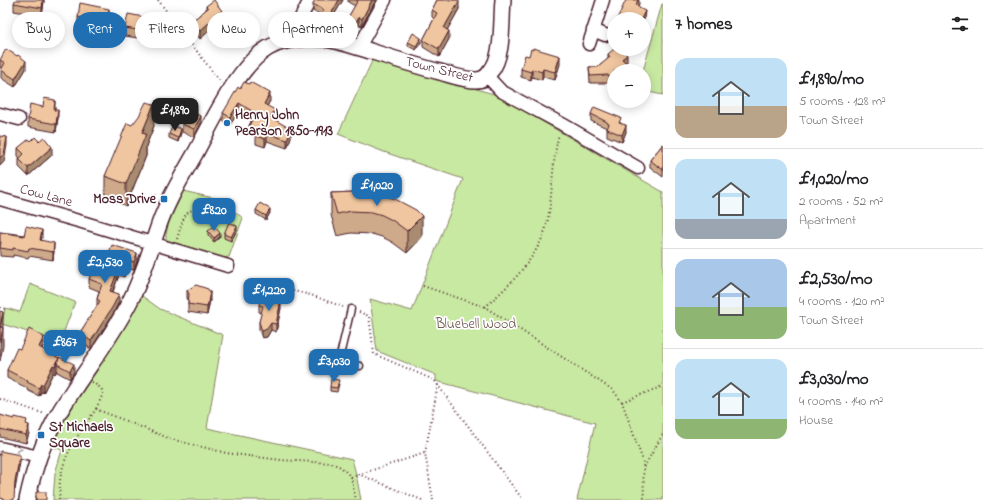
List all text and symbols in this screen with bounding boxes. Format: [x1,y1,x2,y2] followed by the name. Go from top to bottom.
[12,12,65,48] chip: Buy
[73,12,127,48] chip: Rent
[135,12,199,48] chip: Filters
[207,12,260,48] chip: New
[268,12,358,48] chip: Apartment
[607,12,651,108] map controls
[607,12,651,56] button: +
[675,12,733,37] text: 7 homes
[949,13,971,35] icon: filters
[403,51,476,89] street label: Town Street
[607,64,651,108] button: −
[799,67,864,92] text: £1,890/mo
[707,74,755,122] icon: home
[799,92,886,111] text: 5 rooms · 128 m²
[142,98,208,132] pin: £1,890
[161,101,189,120] text: £1,890
[235,105,333,142] place label: Henry John Pearson 1850-1913
[799,111,864,130] text: Town Street
[222,118,232,128] marker: Henry John Pearson 1850-1913
[799,167,869,192] text: £1,020/mo
[344,173,410,207] pin: £1,020
[707,175,755,223] icon: home
[361,176,393,195] text: £1,020
[17,179,75,213] street label: Cow Lane
[93,189,157,210] place label: Moss Drive
[799,192,883,211] text: 2 rooms · 52 m²
[159,194,169,204] marker: Moss Drive
[190,198,238,232] pin: £820
[201,201,227,220] text: £820
[799,211,856,230] text: Apartment
[72,250,138,284] pin: £2,530
[87,253,123,272] text: £2,530
[799,267,873,292] text: £2,530/mo
[707,275,755,323] icon: home
[236,278,302,312] pin: £1,220
[252,281,286,300] text: £1,220
[799,292,885,311] text: 4 rooms · 120 m²
[799,311,864,330] text: Town Street
[435,314,516,335] park label: Bluebell Wood
[41,330,89,364] pin: £867
[53,333,77,352] text: £867
[301,349,367,383] pin: £3,030
[318,352,350,371] text: £3,030
[799,367,869,392] text: £3,030/mo
[707,375,755,423] icon: home
[799,392,883,411] text: 4 rooms · 140 m²
[799,411,833,430] text: House
[49,417,113,454] place label: St Michaels Square
[36,430,46,440] marker: St Michaels Square
[16,449,22,457] one-way arrow

